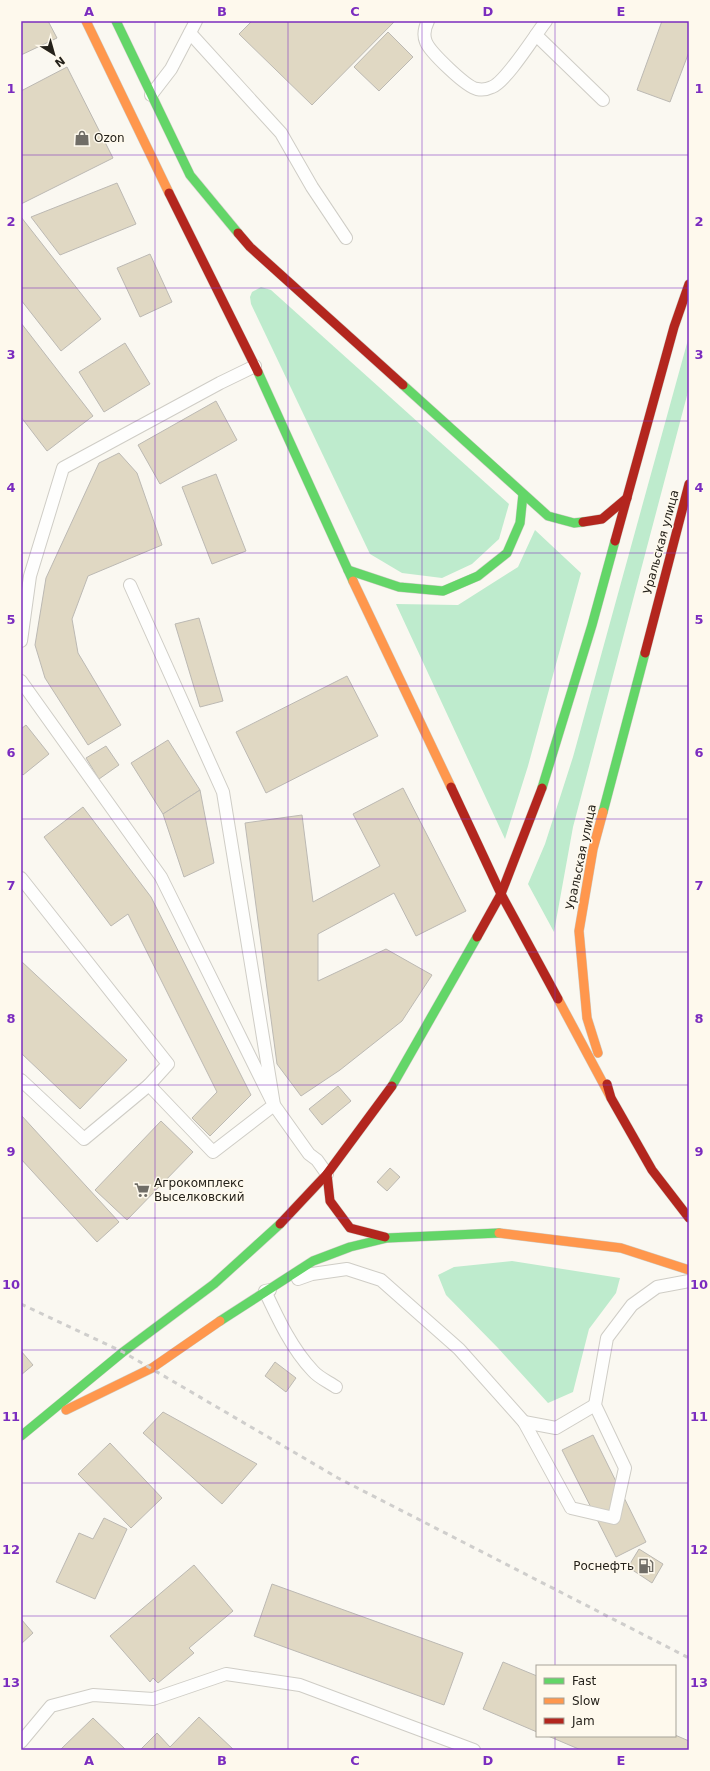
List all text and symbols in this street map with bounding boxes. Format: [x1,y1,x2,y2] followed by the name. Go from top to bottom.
[84,4,94,19] text: A
[217,4,227,19] text: B
[350,4,360,19] text: C
[483,4,494,19] text: D
[617,4,625,19] text: E
[34,34,74,74] north arrow
[52,54,67,70] text: N
[6,81,16,96] text: 1
[694,81,704,96] text: 1
[73,129,91,147] shop icon: Ozon
[94,131,125,145] place label: Ozon
[6,214,16,229] text: 2
[694,214,704,229] text: 2
[6,347,16,362] text: 3
[694,347,704,362] text: 3
[6,480,16,495] text: 4
[694,480,704,495] text: 4
[640,488,682,596] street label: Уральская улица
[6,612,16,627] text: 5
[694,612,704,627] text: 5
[6,745,16,760] text: 6
[694,745,704,760] text: 6
[563,803,599,911] street label: Уральская улица
[6,878,16,893] text: 7
[694,878,704,893] text: 7
[6,1011,16,1026] text: 8
[694,1011,704,1026] text: 8
[6,1144,16,1159] text: 9
[694,1144,704,1159] text: 9
[154,1176,244,1204] place label: Агрокомплекс Выселковский
[133,1181,151,1199] supermarket icon: Агрокомплекс Выселковский
[2,1277,20,1292] text: 10
[690,1277,708,1292] text: 10
[2,1409,20,1424] text: 11
[690,1409,708,1424] text: 11
[2,1542,20,1557] text: 12
[690,1542,708,1557] text: 12
[637,1557,655,1575] fuel station icon: Роснефть
[573,1559,634,1573] place label: Роснефть
[536,1665,676,1737] legend
[572,1674,596,1688] text: Fast
[2,1675,20,1690] text: 13
[690,1675,708,1690] text: 13
[572,1694,600,1708] text: Slow
[571,1714,595,1728] text: Jam
[84,1753,94,1768] text: A
[217,1753,227,1768] text: B
[350,1753,360,1768] text: C
[483,1753,494,1768] text: D
[617,1753,625,1768] text: E

